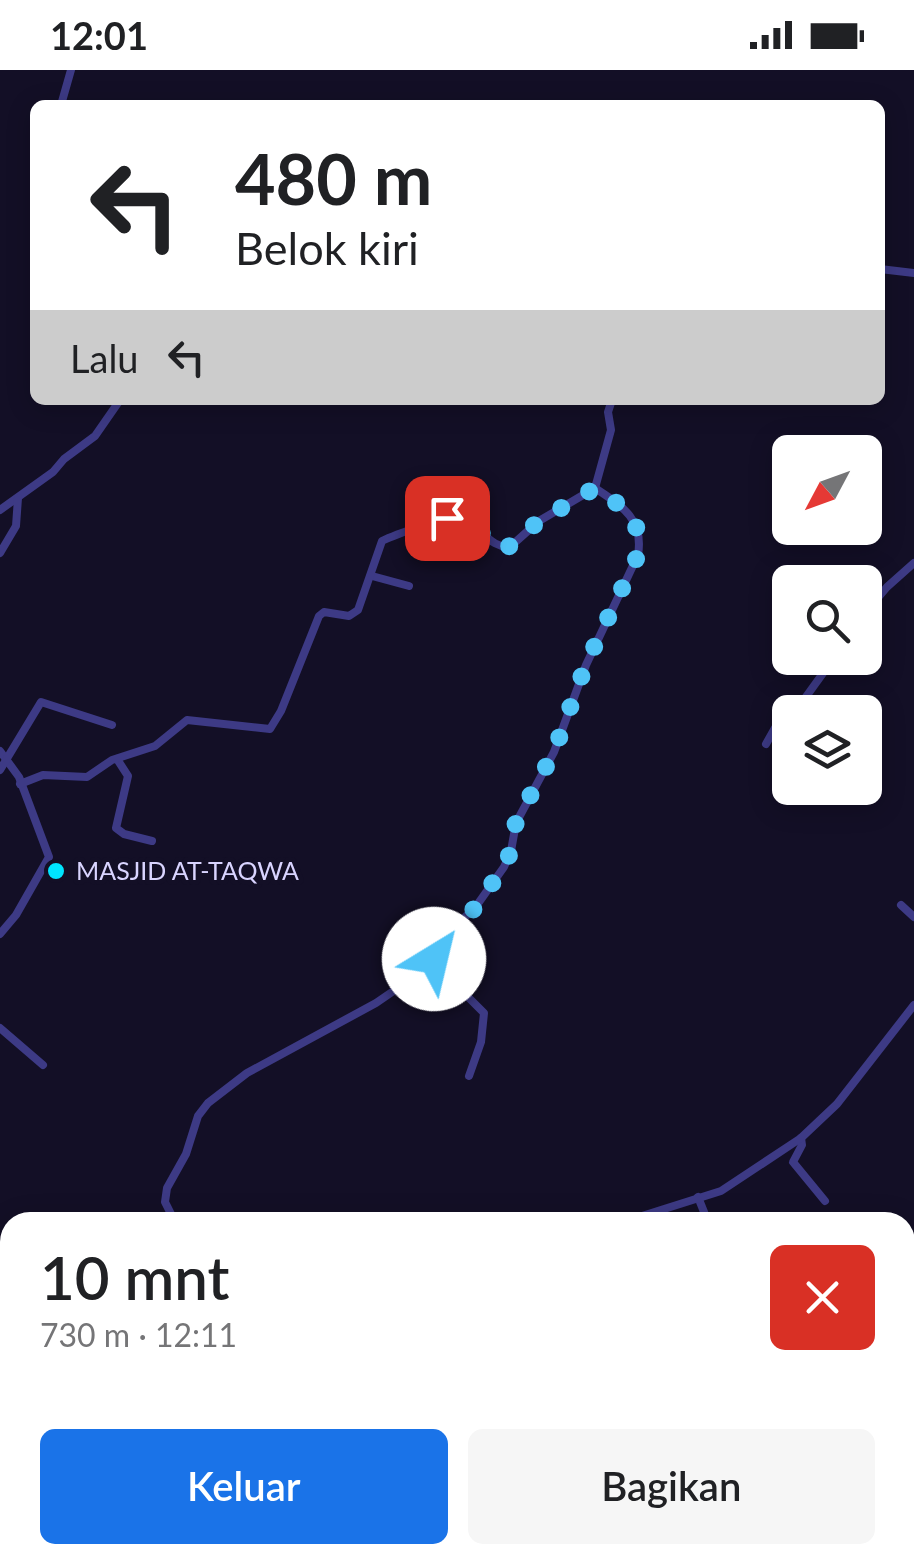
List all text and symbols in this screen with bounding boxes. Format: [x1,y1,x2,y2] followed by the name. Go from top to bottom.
[50,12,148,58] text: 12:01
[235,136,432,220] text: 480 m
[70,140,200,270] icon: left
[235,221,419,275] text: Belok kiri
[159,330,214,385] icon: left
[70,335,139,381] text: Lalu
[772,435,882,545] north arrow
[772,435,882,805] map controls
[405,476,490,561] pin
[420,491,475,546] icon: arrive
[772,565,882,675] button: search
[772,695,882,805] button: layers
[76,855,299,885] place label: MASJID AT-TAQWA
[45,860,67,882] marker: MASJID AT-TAQWA
[382,907,486,1011] position arrow
[40,1241,230,1313] text: 10 mnt
[770,1245,875,1350] button: close
[40,1315,237,1354] text: 730 m · 12:11
[40,1429,448,1544] button: Keluar
[468,1429,875,1544] button: Bagikan

